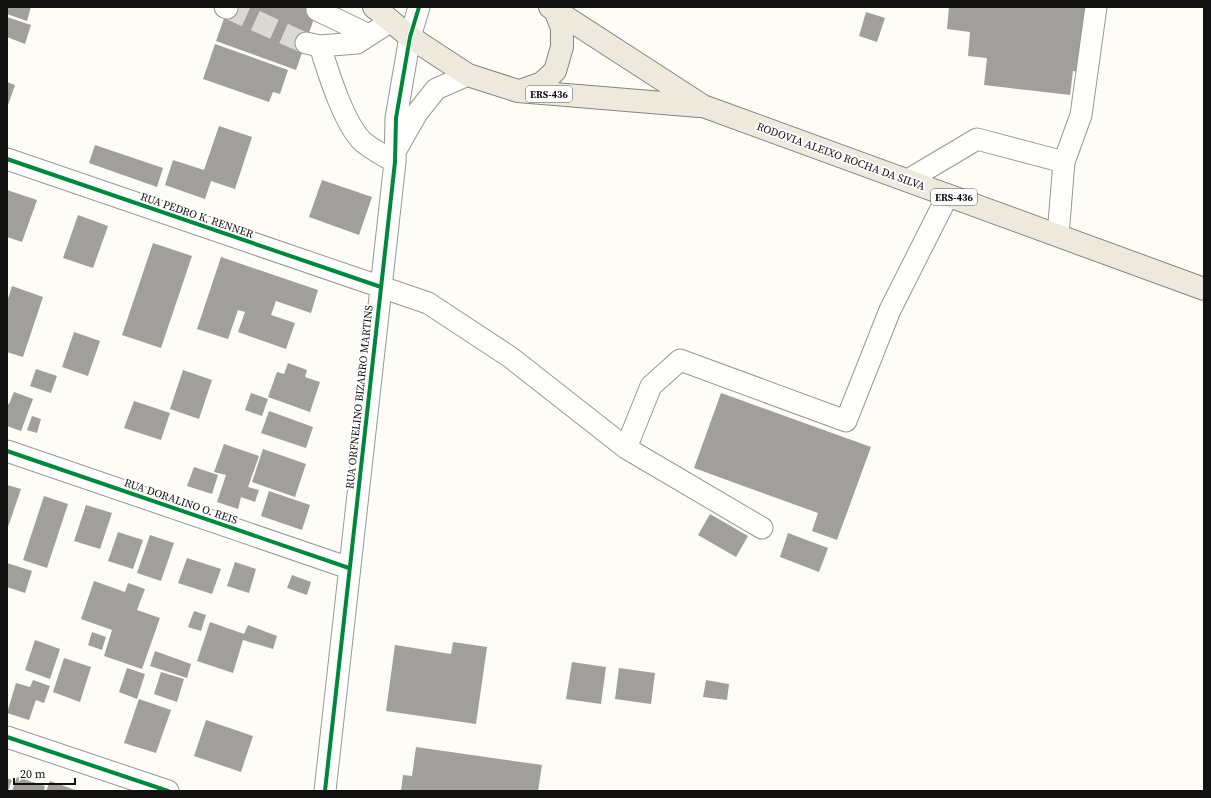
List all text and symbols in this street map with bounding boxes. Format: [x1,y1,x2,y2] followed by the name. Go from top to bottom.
[526,86,572,102] road number: ERS-436
[755,119,928,194] street label: RODOVIA ALEIXO ROCHA DA SILVA
[138,189,255,242] street label: RUA PEDRO K. RENNER
[931,189,977,205] road number: ERS-436
[342,304,377,490] street label: RUA ORFNELINO BIZARRO MARTINS
[122,475,240,528] street label: RUA DORALINO O. REIS
[14,760,75,786] scale bar
[20,766,46,782] text: 20 m

